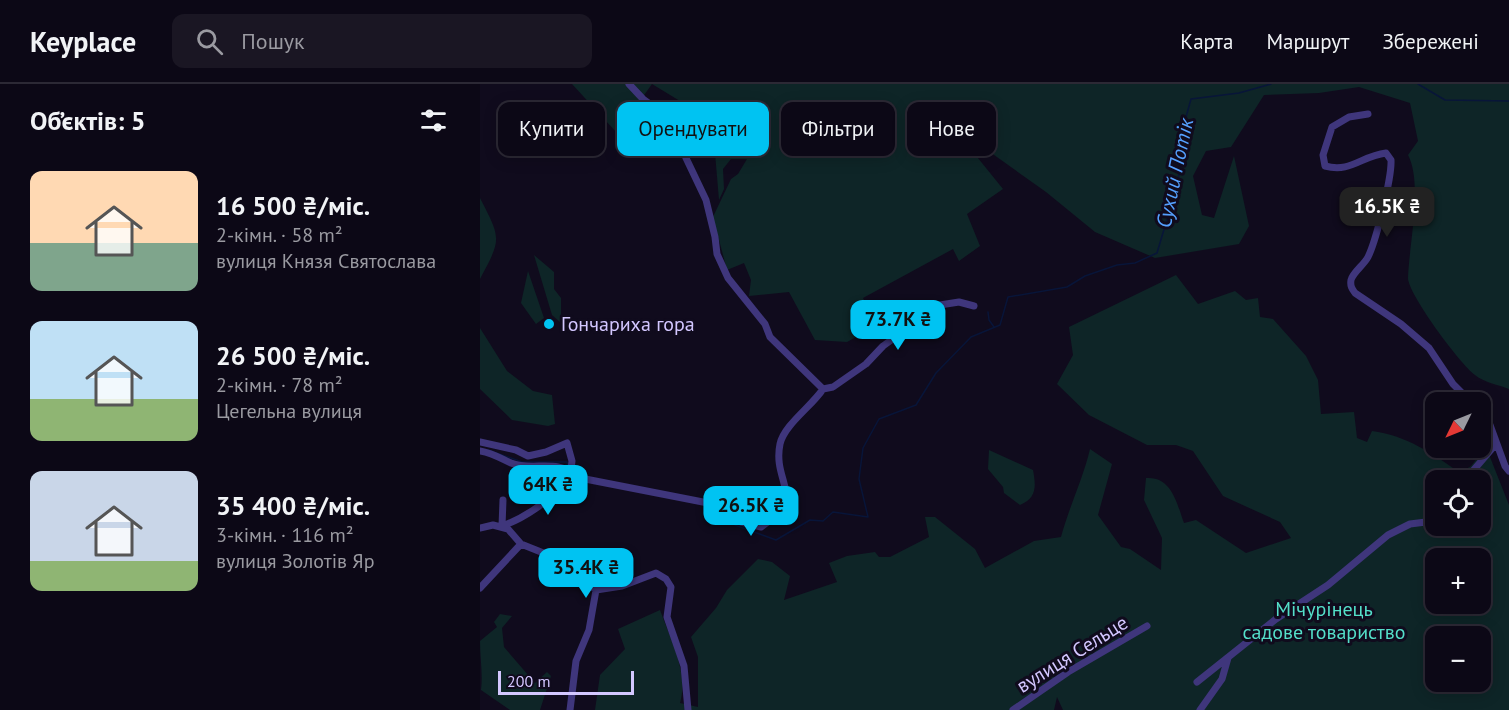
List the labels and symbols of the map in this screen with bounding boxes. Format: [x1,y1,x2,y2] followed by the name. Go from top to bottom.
[1150,114,1200,230] water label: Сухий Потік
[1332,187,1442,238] pin: 16.5K ₴
[843,300,953,351] pin: 73.7K ₴
[561,311,695,337] place label: Гончариха гора
[542,317,556,331] marker: Гончариха гора
[1425,392,1491,458] north arrow
[506,465,590,516] pin: 64K ₴
[696,486,806,537] pin: 26.5K ₴
[531,548,641,599] pin: 35.4K ₴
[1243,596,1405,645] park label: Мічурінець садове товариство
[1011,609,1133,699] street label: вулиця Сельце
[498,668,634,696] scale bar

